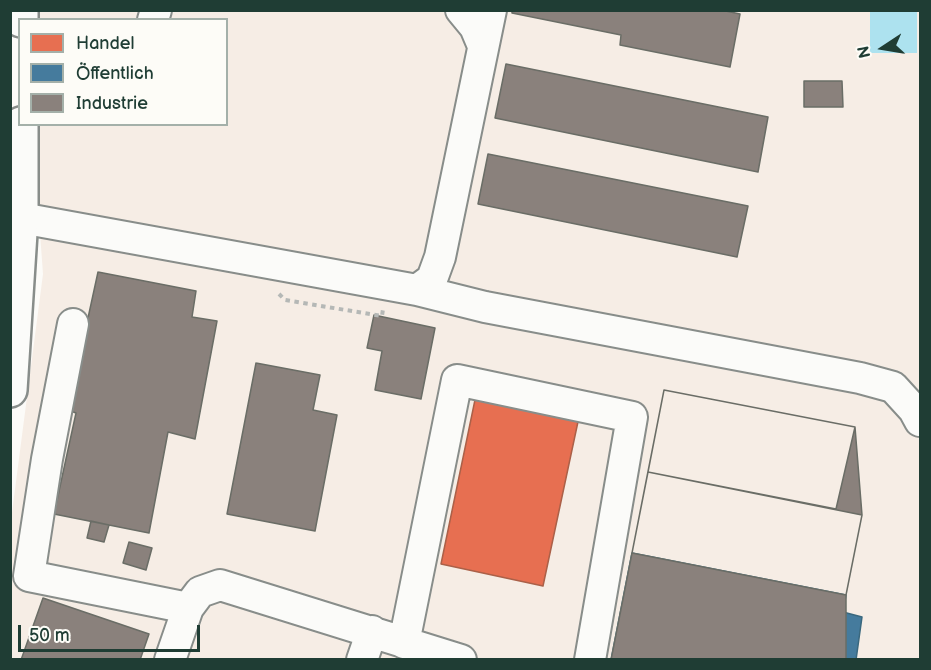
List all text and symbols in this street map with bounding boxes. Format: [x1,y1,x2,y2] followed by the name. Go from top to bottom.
[18,18,228,126] legend
[853,18,913,78] north arrow
[76,33,135,54] text: Handel
[854,44,875,60] text: N
[76,63,154,84] text: Öffentlich
[76,93,148,114] text: Industrie
[21,613,202,651] scale bar
[29,625,70,646] text: 50 m

